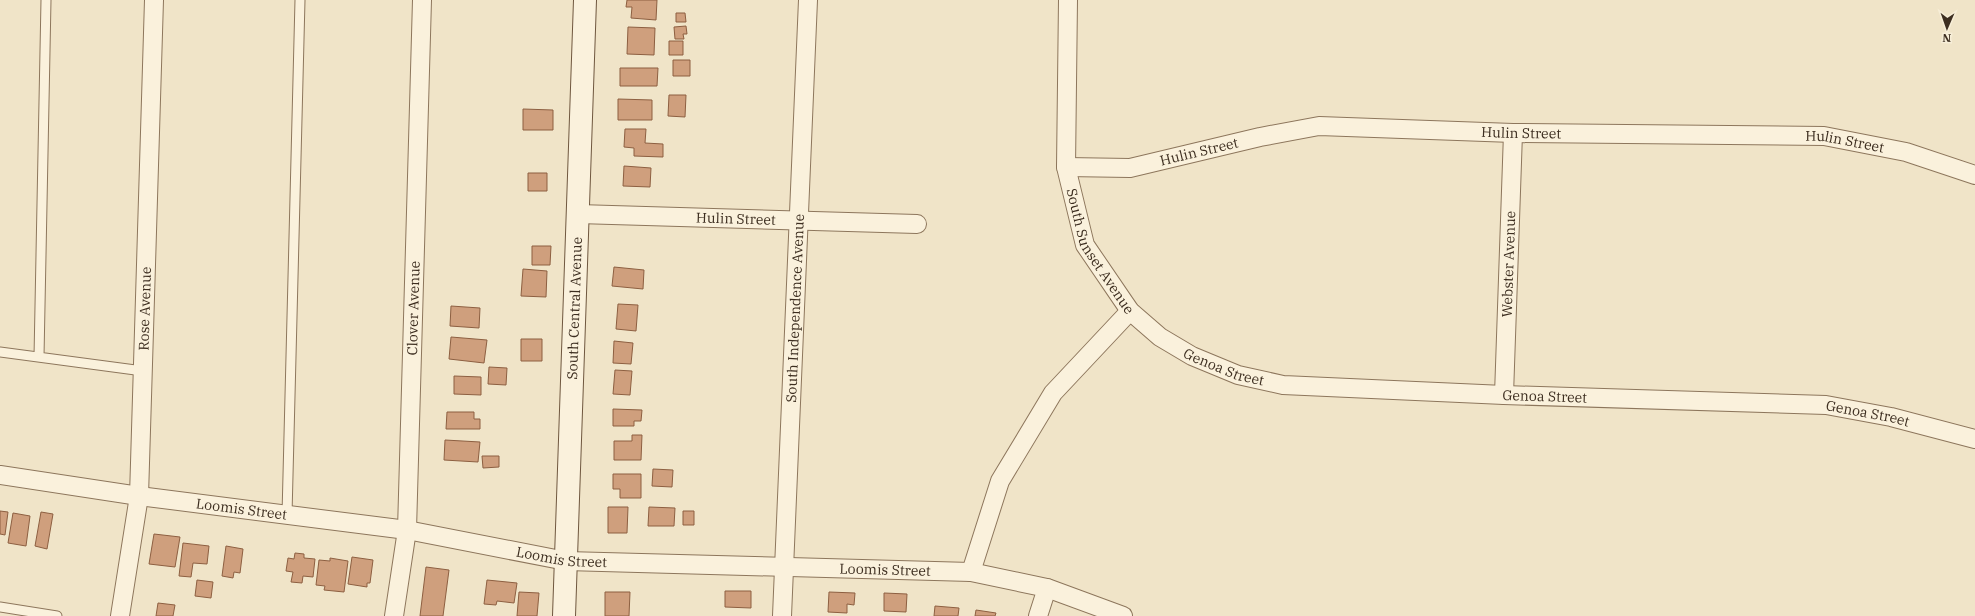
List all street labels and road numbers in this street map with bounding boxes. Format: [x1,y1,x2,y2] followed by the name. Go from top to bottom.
[1481,123,1561,142] street label: Hulin Street
[1805,127,1886,157] street label: Hulin Street
[1158,133,1240,170] street label: Hulin Street
[1063,186,1138,317] street label: South Sunset Avenue
[696,208,776,229] street label: Hulin Street
[1498,210,1519,318] street label: Webster Avenue
[782,214,808,403] street label: South Independence Avenue
[563,237,586,380] street label: South Central Avenue
[403,261,424,356] street label: Clover Avenue
[134,266,155,351] street label: Rose Avenue
[1180,344,1266,390] street label: Genoa Street
[1502,386,1588,407] street label: Genoa Street
[1825,396,1912,431] street label: Genoa Street
[195,494,288,524] street label: Loomis Street
[515,543,607,571] street label: Loomis Street
[839,559,931,580] street label: Loomis Street

